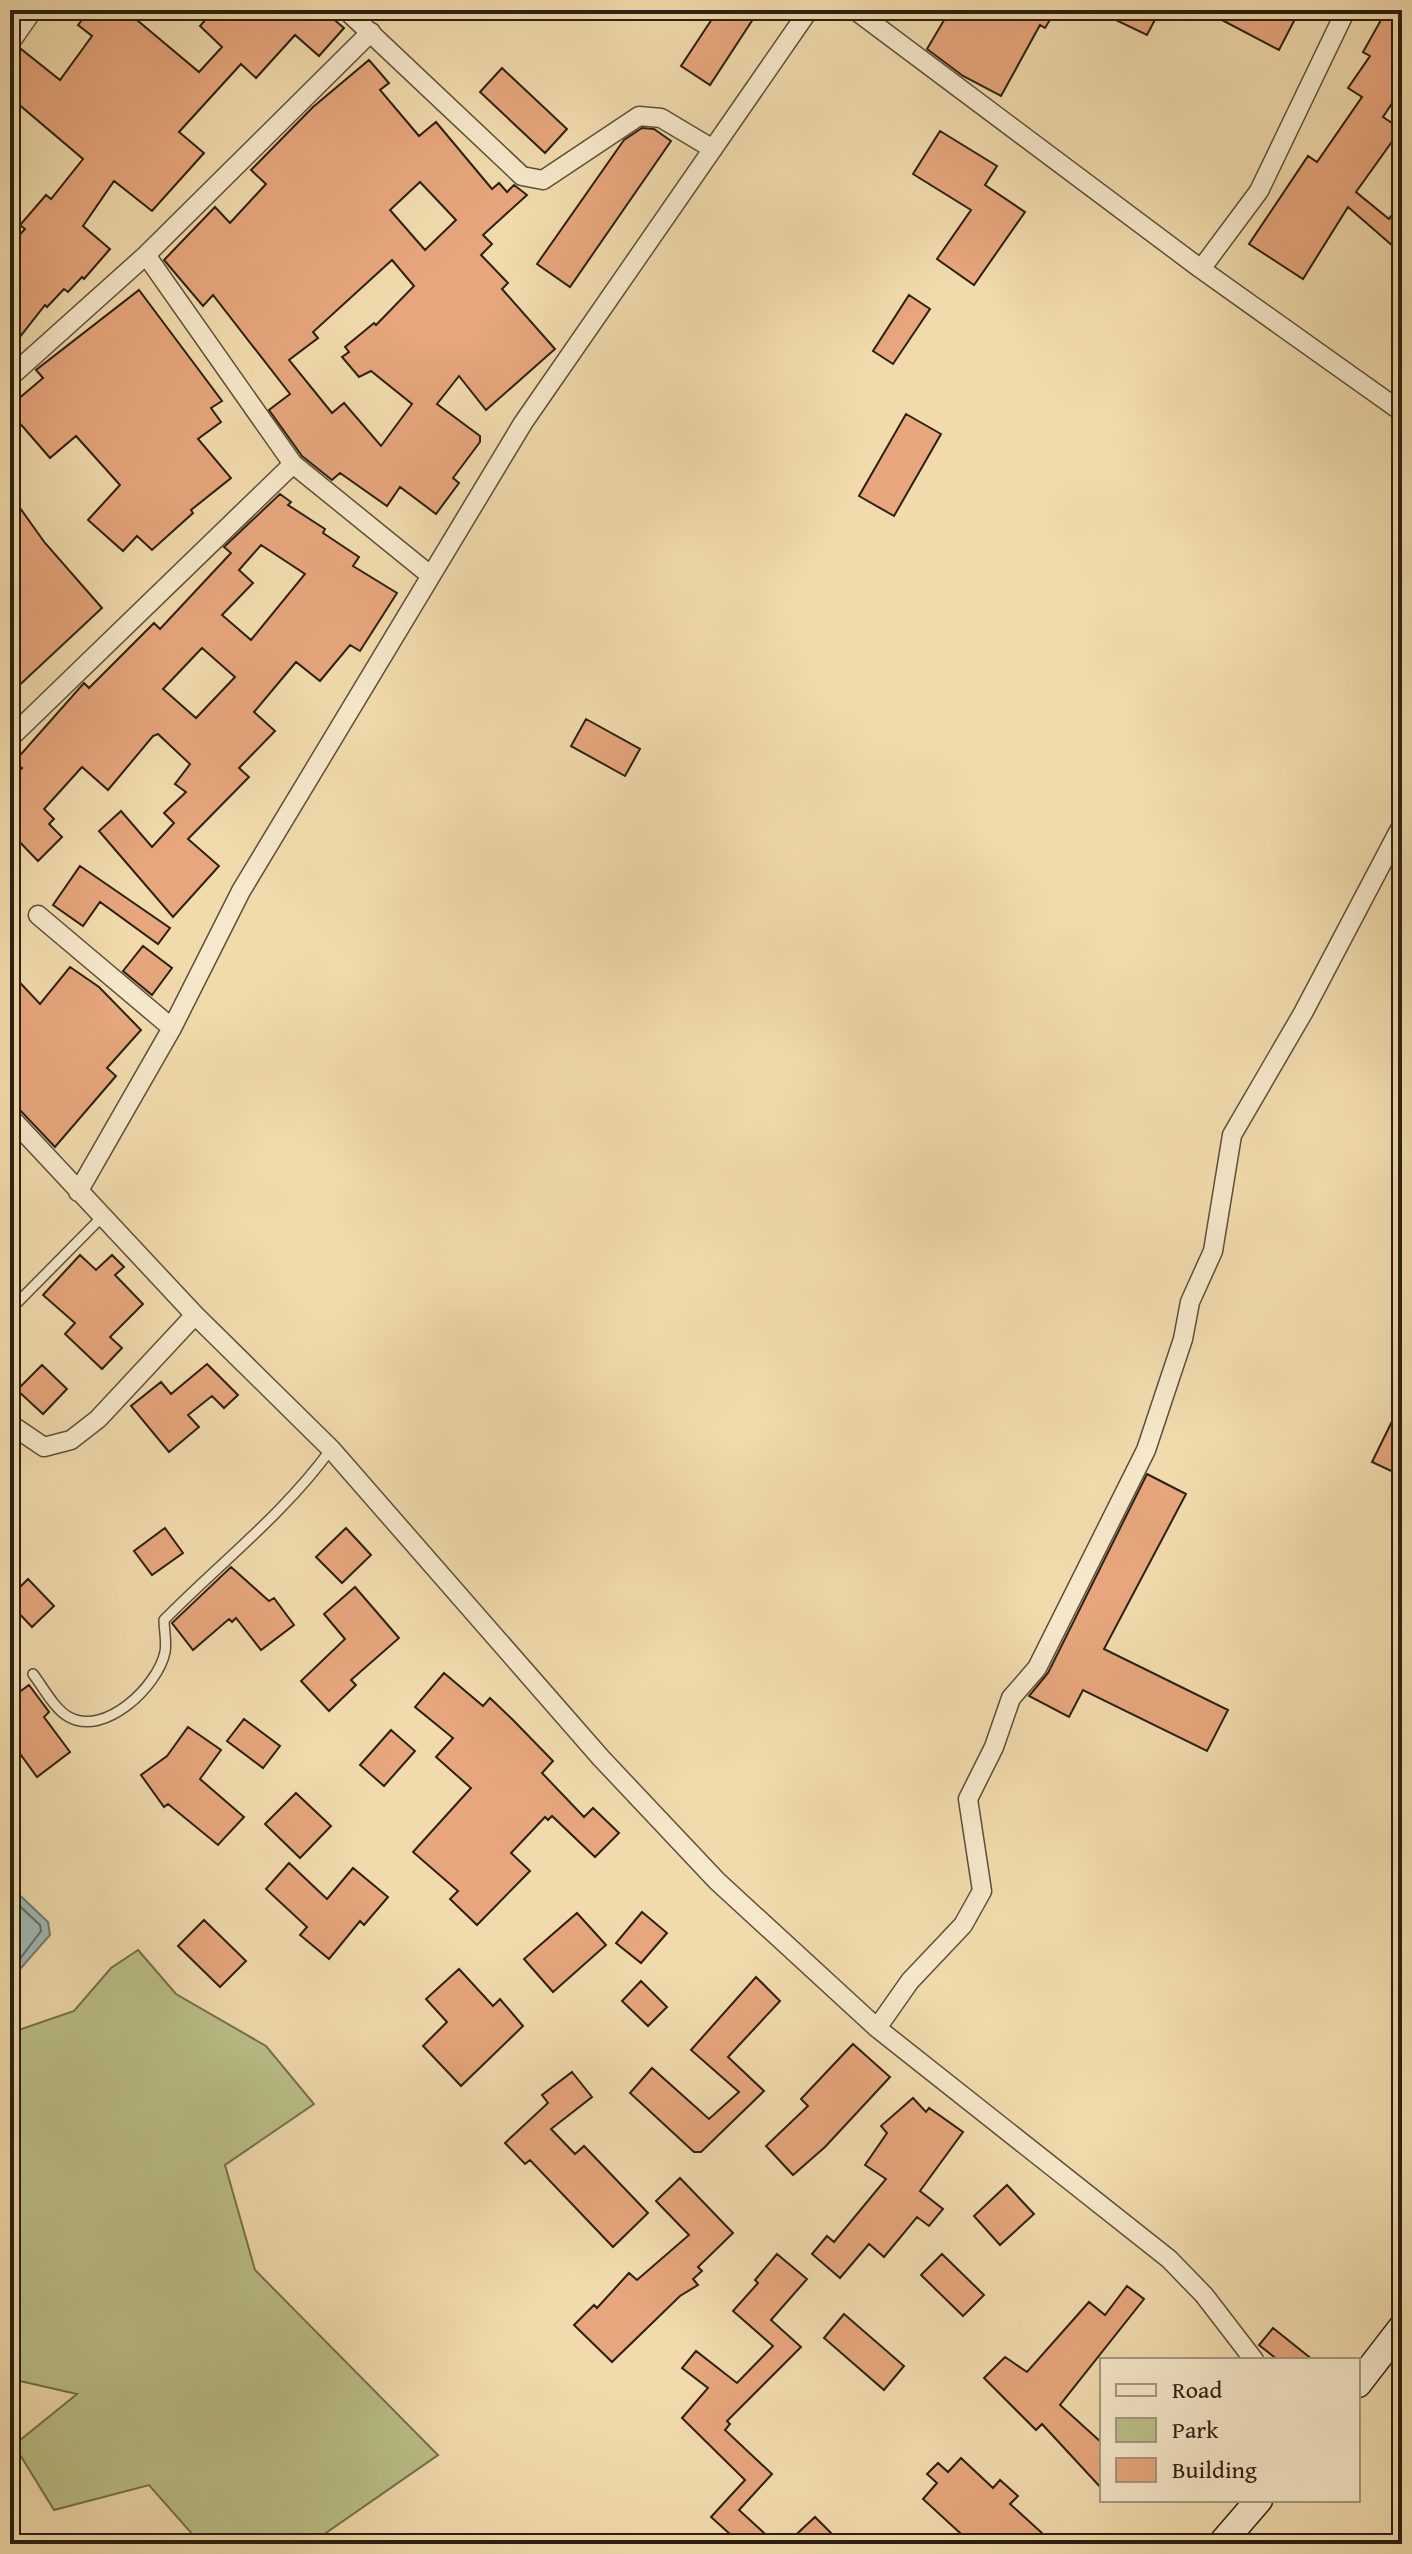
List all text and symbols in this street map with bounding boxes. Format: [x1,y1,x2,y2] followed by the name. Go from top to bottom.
[1100,2358,1360,2502] legend
[1172,2372,1222,2407] text: Road
[1172,2412,1219,2447] text: Park
[1172,2452,1257,2487] text: Building

